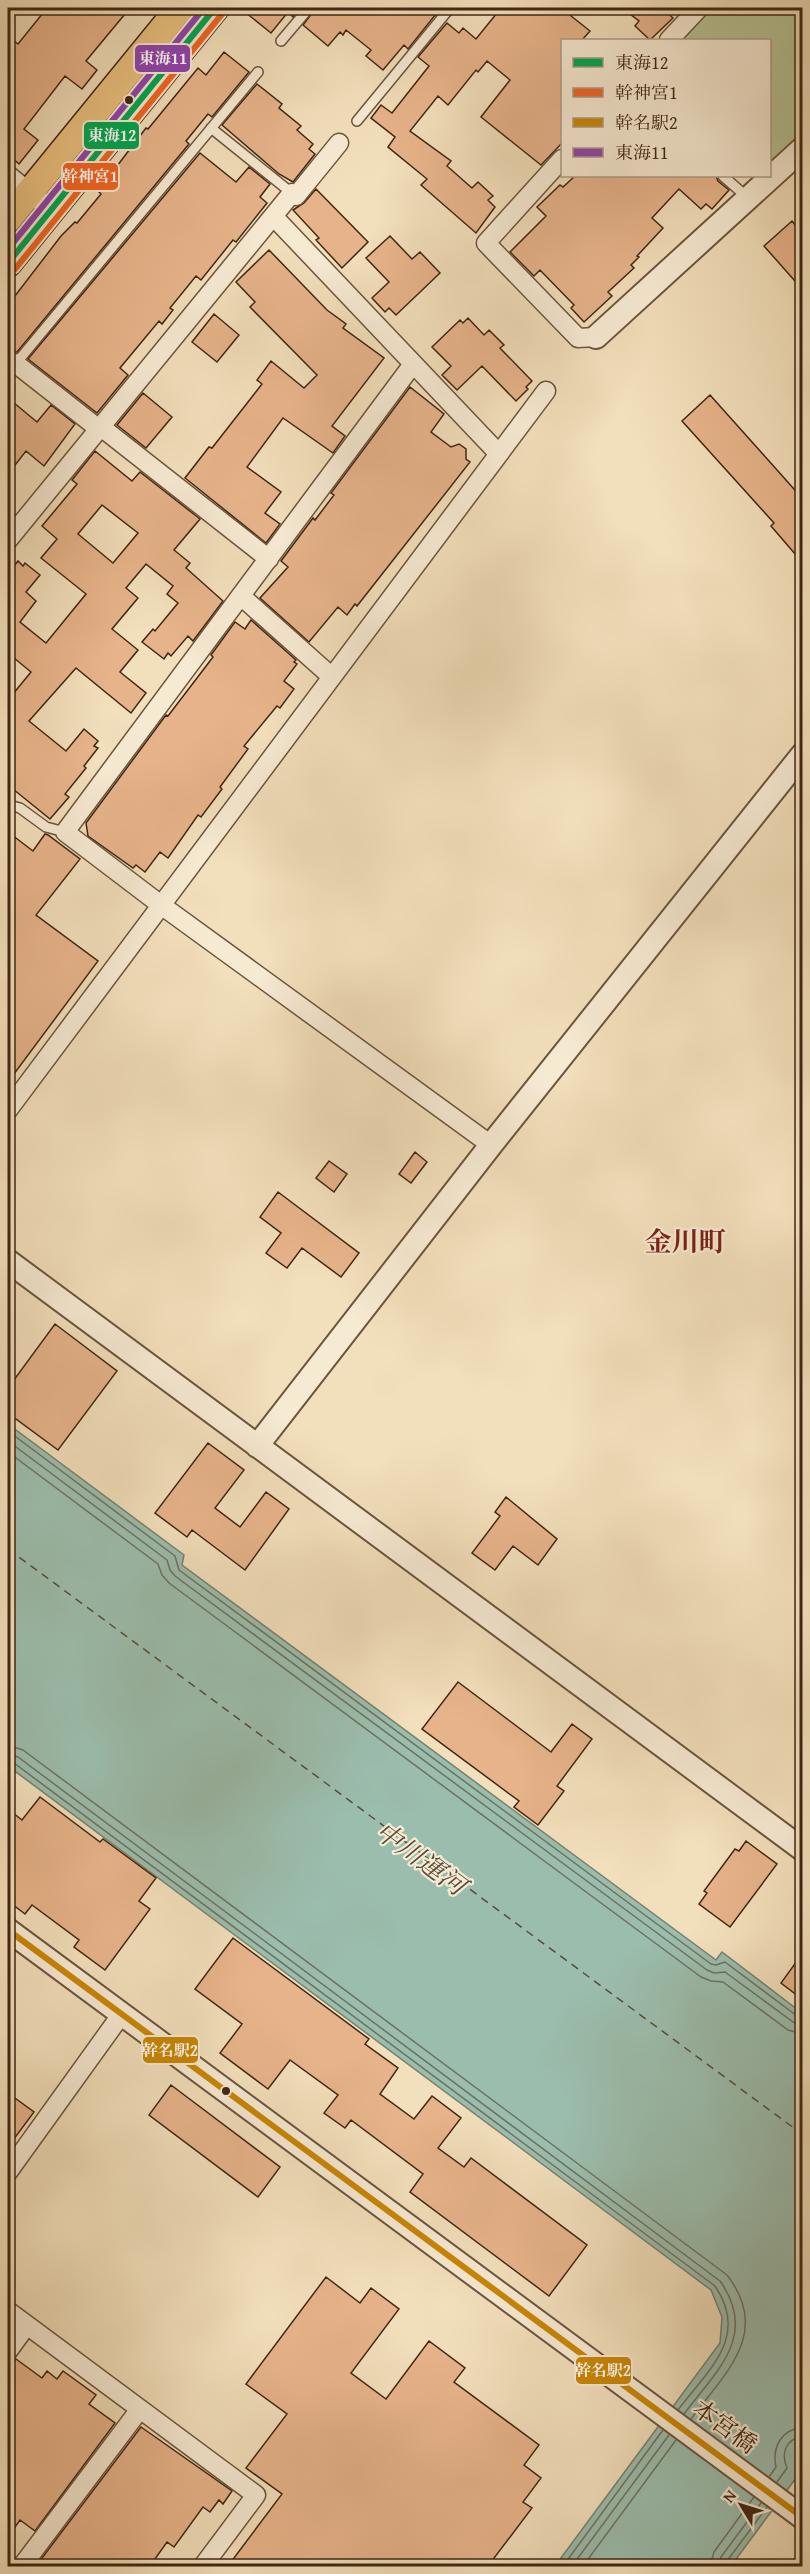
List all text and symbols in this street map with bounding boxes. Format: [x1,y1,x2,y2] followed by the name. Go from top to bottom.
[561,39,771,177] legend
[134,44,191,73] line badge: 東海11
[139,46,187,70] text: 東海11
[615,49,668,76] text: 東海12
[615,79,678,106] text: 幹神宮1
[123,94,135,106] unlabelled marker
[615,109,678,136] text: 幹名駅2
[83,121,140,150] line badge: 東海12
[88,123,136,147] text: 東海12
[615,139,668,166] text: 東海11
[62,162,119,191] line badge: 幹神宮1
[62,164,118,188] text: 幹神宮1
[645,1221,726,1261] district label: 金川町
[367,1812,478,1907] water label: 中川運河
[142,2036,199,2064] line badge: 幹名駅2
[142,2038,198,2062] text: 幹名駅2
[220,2085,232,2097] unlabelled marker
[575,2356,632,2385] line badge: 幹名駅2
[575,2358,631,2382] text: 幹名駅2
[686,2391,764,2461] street label: 本宮橋
[711,2475,771,2535] north arrow
[716,2484,742,2507] text: N

